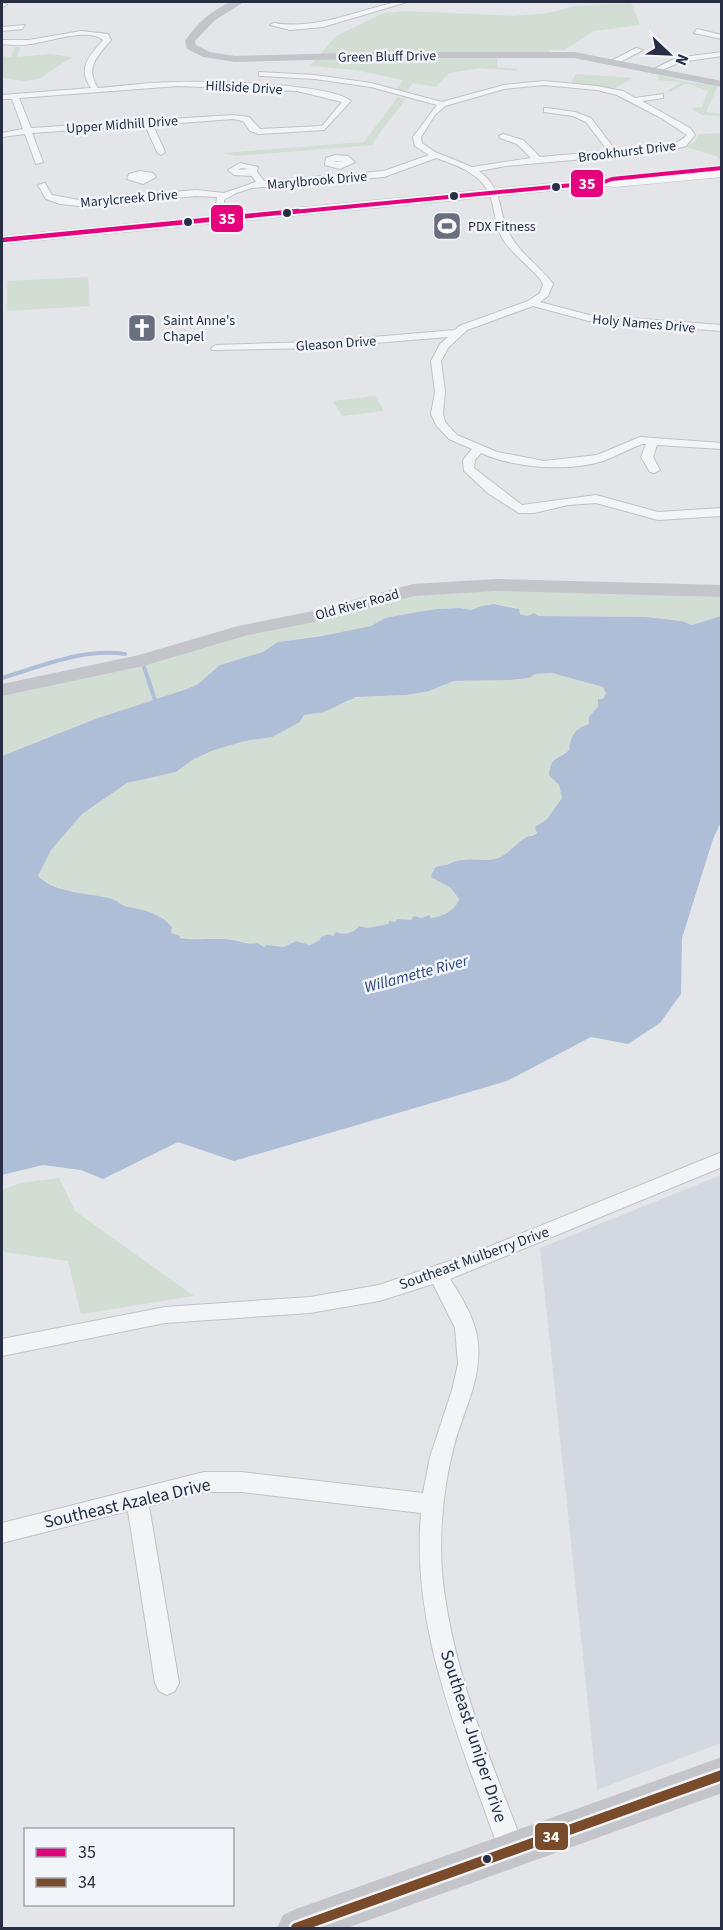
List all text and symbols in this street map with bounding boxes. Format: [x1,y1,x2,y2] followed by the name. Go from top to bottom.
[639,24,699,84] north arrow
[338,46,436,68] street label: Green Bluff Drive
[670,50,694,69] text: N
[205,76,283,100] street label: Hillside Drive
[66,111,179,139] street label: Upper Midhill Drive
[577,136,677,168] street label: Brookhurst Drive
[266,167,368,195] street label: Marylbrook Drive
[570,169,604,198] line badge: 35
[579,173,595,195] text: 35
[550,181,562,193] unlabelled marker
[80,185,179,213] street label: Marylcreek Drive
[448,190,460,202] unlabelled marker
[210,204,244,233] line badge: 35
[281,207,293,219] unlabelled marker
[219,208,235,230] text: 35
[431,210,463,242] sports icon: PDX Fitness
[182,216,194,228] unlabelled marker
[468,217,536,237] place label: PDX Fitness
[592,310,696,338] street label: Holy Names Drive
[163,311,235,347] place label: Saint Anne's Chapel
[126,312,158,344] church icon: Saint Anne's Chapel
[295,331,377,357] street label: Gleason Drive
[313,584,401,626] street label: Old River Road
[362,949,472,998] water label: Willamette River
[396,1222,552,1295] street label: Southeast Mulberry Drive
[41,1472,213,1535] street label: Southeast Azalea Drive
[434,1647,513,1826] street label: Southeast Juniper Drive
[534,1822,569,1851] line badge: 34
[543,1826,560,1848] text: 34
[24,1828,234,1906] legend
[78,1840,96,1865] text: 35
[481,1853,493,1865] unlabelled marker
[78,1870,96,1895] text: 34

